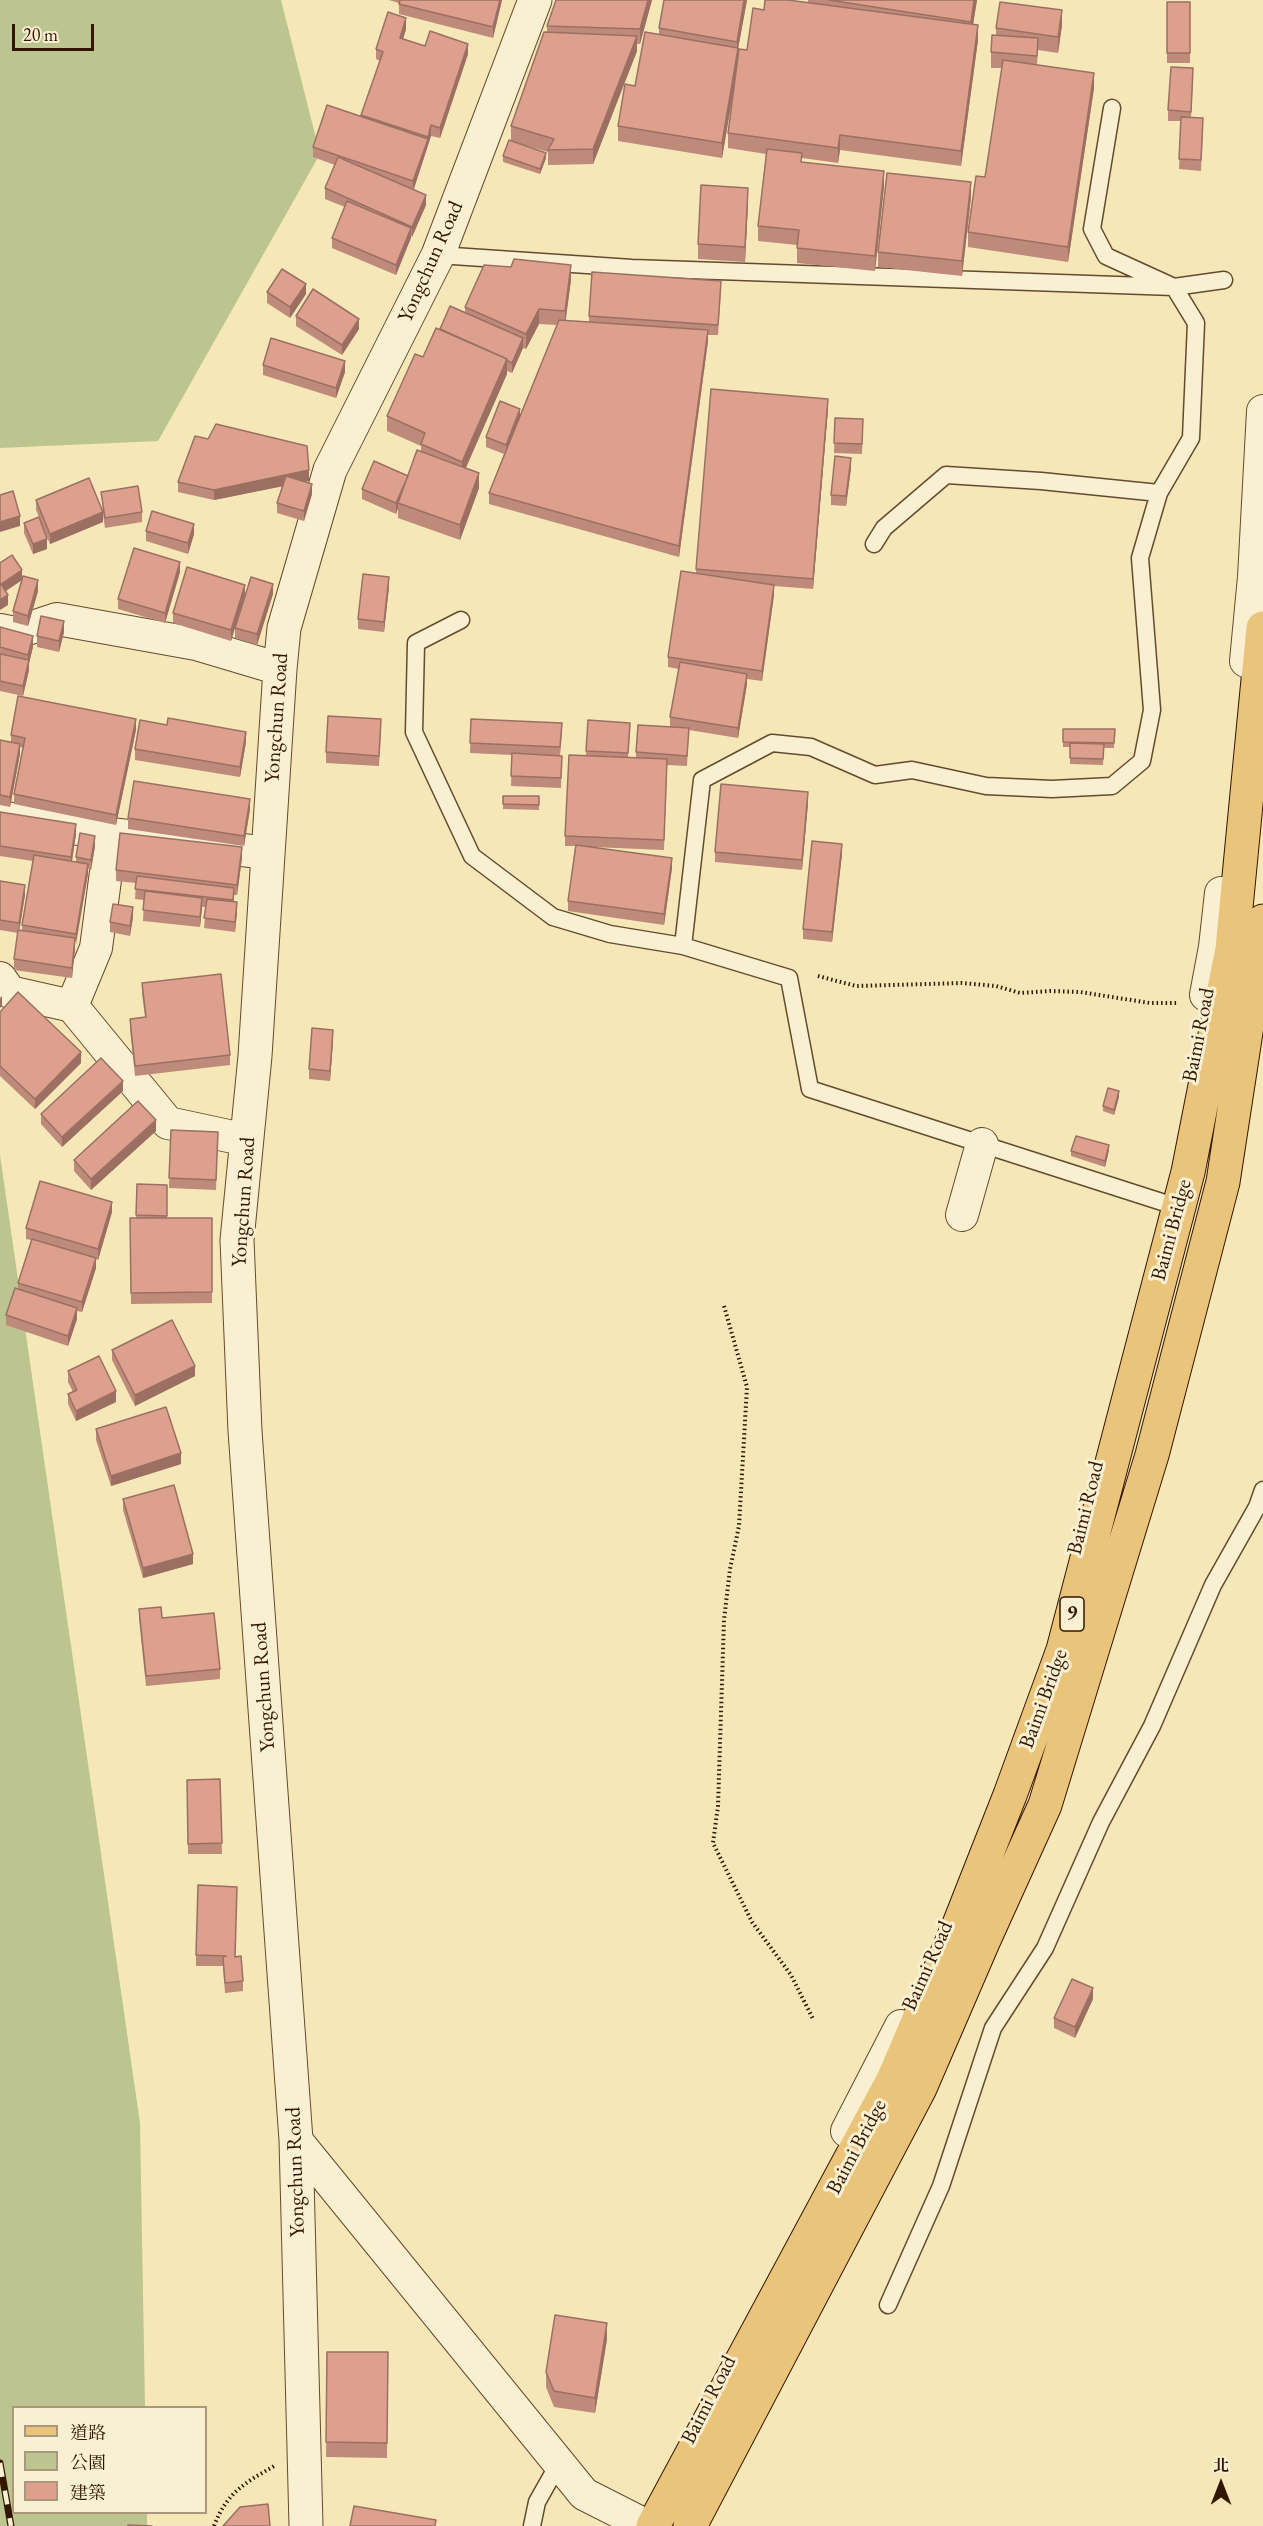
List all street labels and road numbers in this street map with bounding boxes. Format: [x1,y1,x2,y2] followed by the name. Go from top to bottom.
[393,197,469,327] street label: Yongchun Road
[260,652,294,784] street label: Yongchun Road
[1178,986,1220,1084] street label: Baimi Road
[227,1136,261,1268] street label: Yongchun Road
[1146,1177,1198,1283] street label: Baimi Bridge
[1062,1459,1110,1557] street label: Baimi Road
[1060,1597,1084,1631] road number: 9
[247,1621,281,1753] street label: Yongchun Road
[1014,1646,1074,1752] street label: Baimi Bridge
[897,1917,959,2015] street label: Baimi Road
[821,2095,893,2199] street label: Baimi Bridge
[281,2106,311,2238] street label: Yongchun Road
[676,2352,742,2448] street label: Baimi Road

